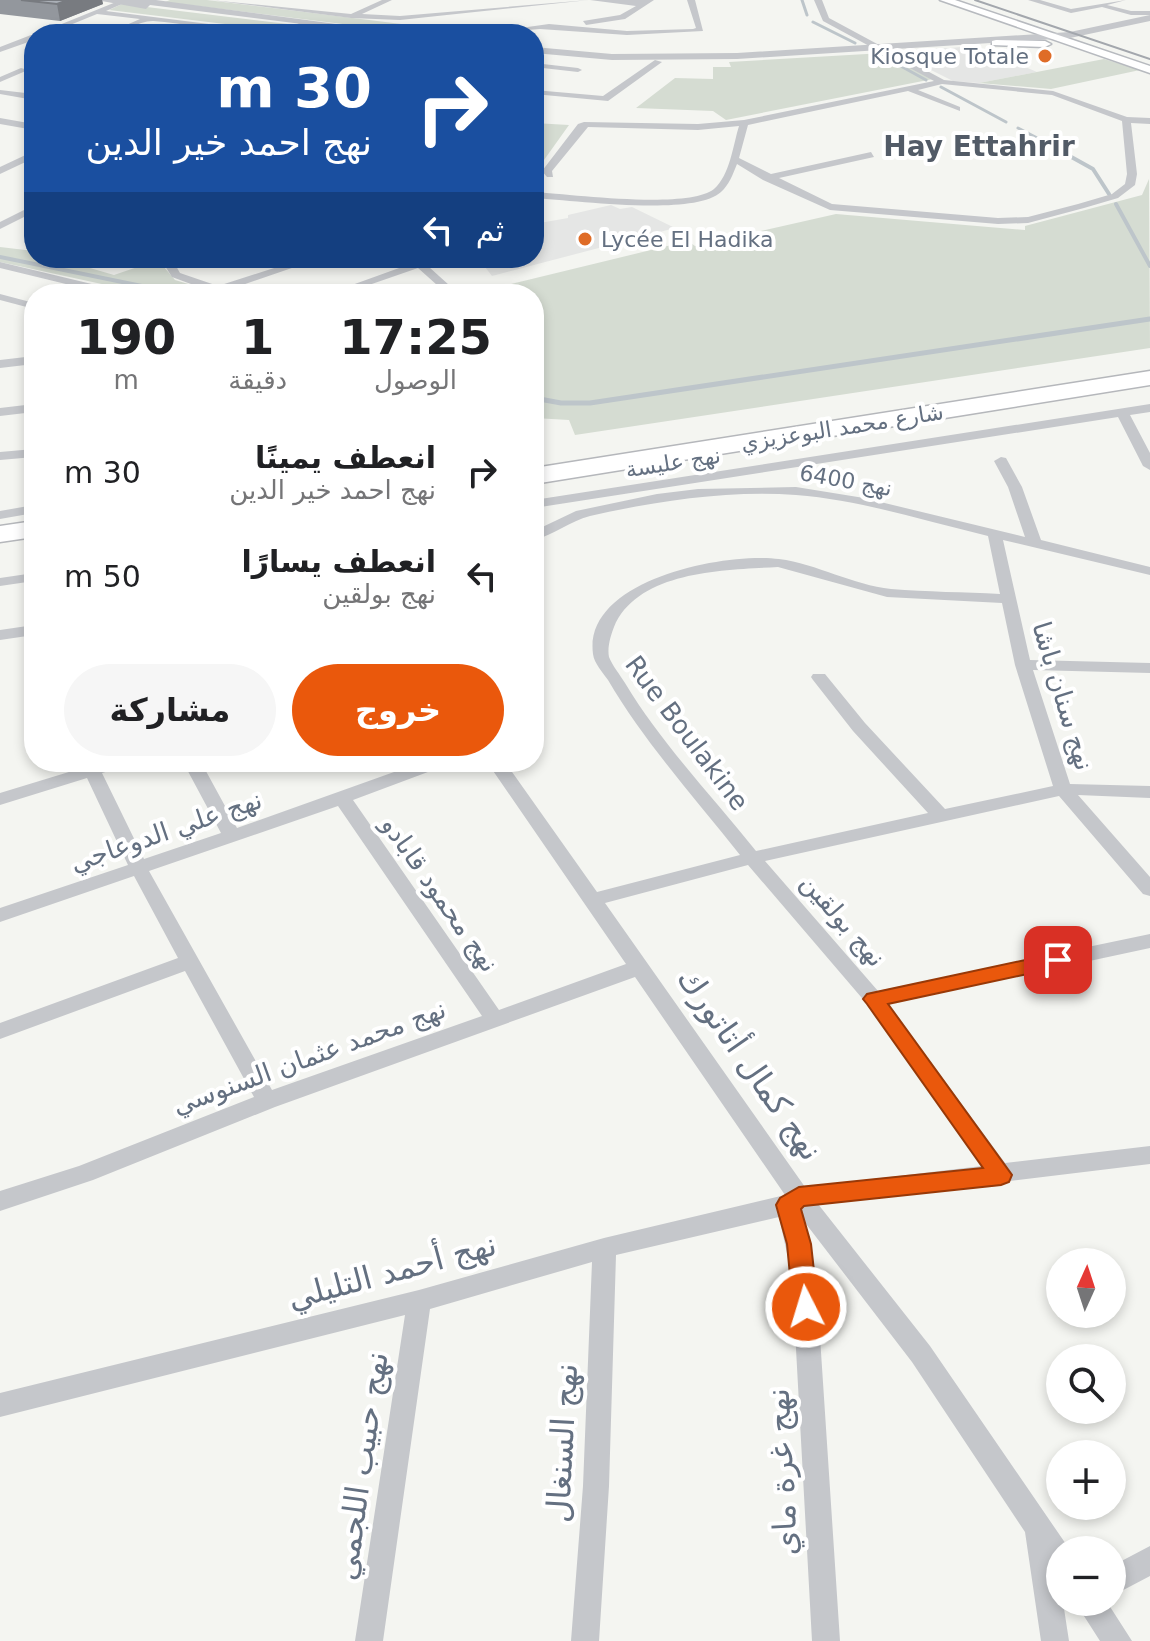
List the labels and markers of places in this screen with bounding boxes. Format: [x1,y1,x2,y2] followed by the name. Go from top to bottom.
[870,44,1029,69] place label: Kiosque Totale
[1036,47,1054,65] marker: Kiosque Totale
[601,227,773,252] place label: Lycée El Hadika
[576,230,594,248] marker: Lycée El Hadika
[1024,926,1092,994] pin

